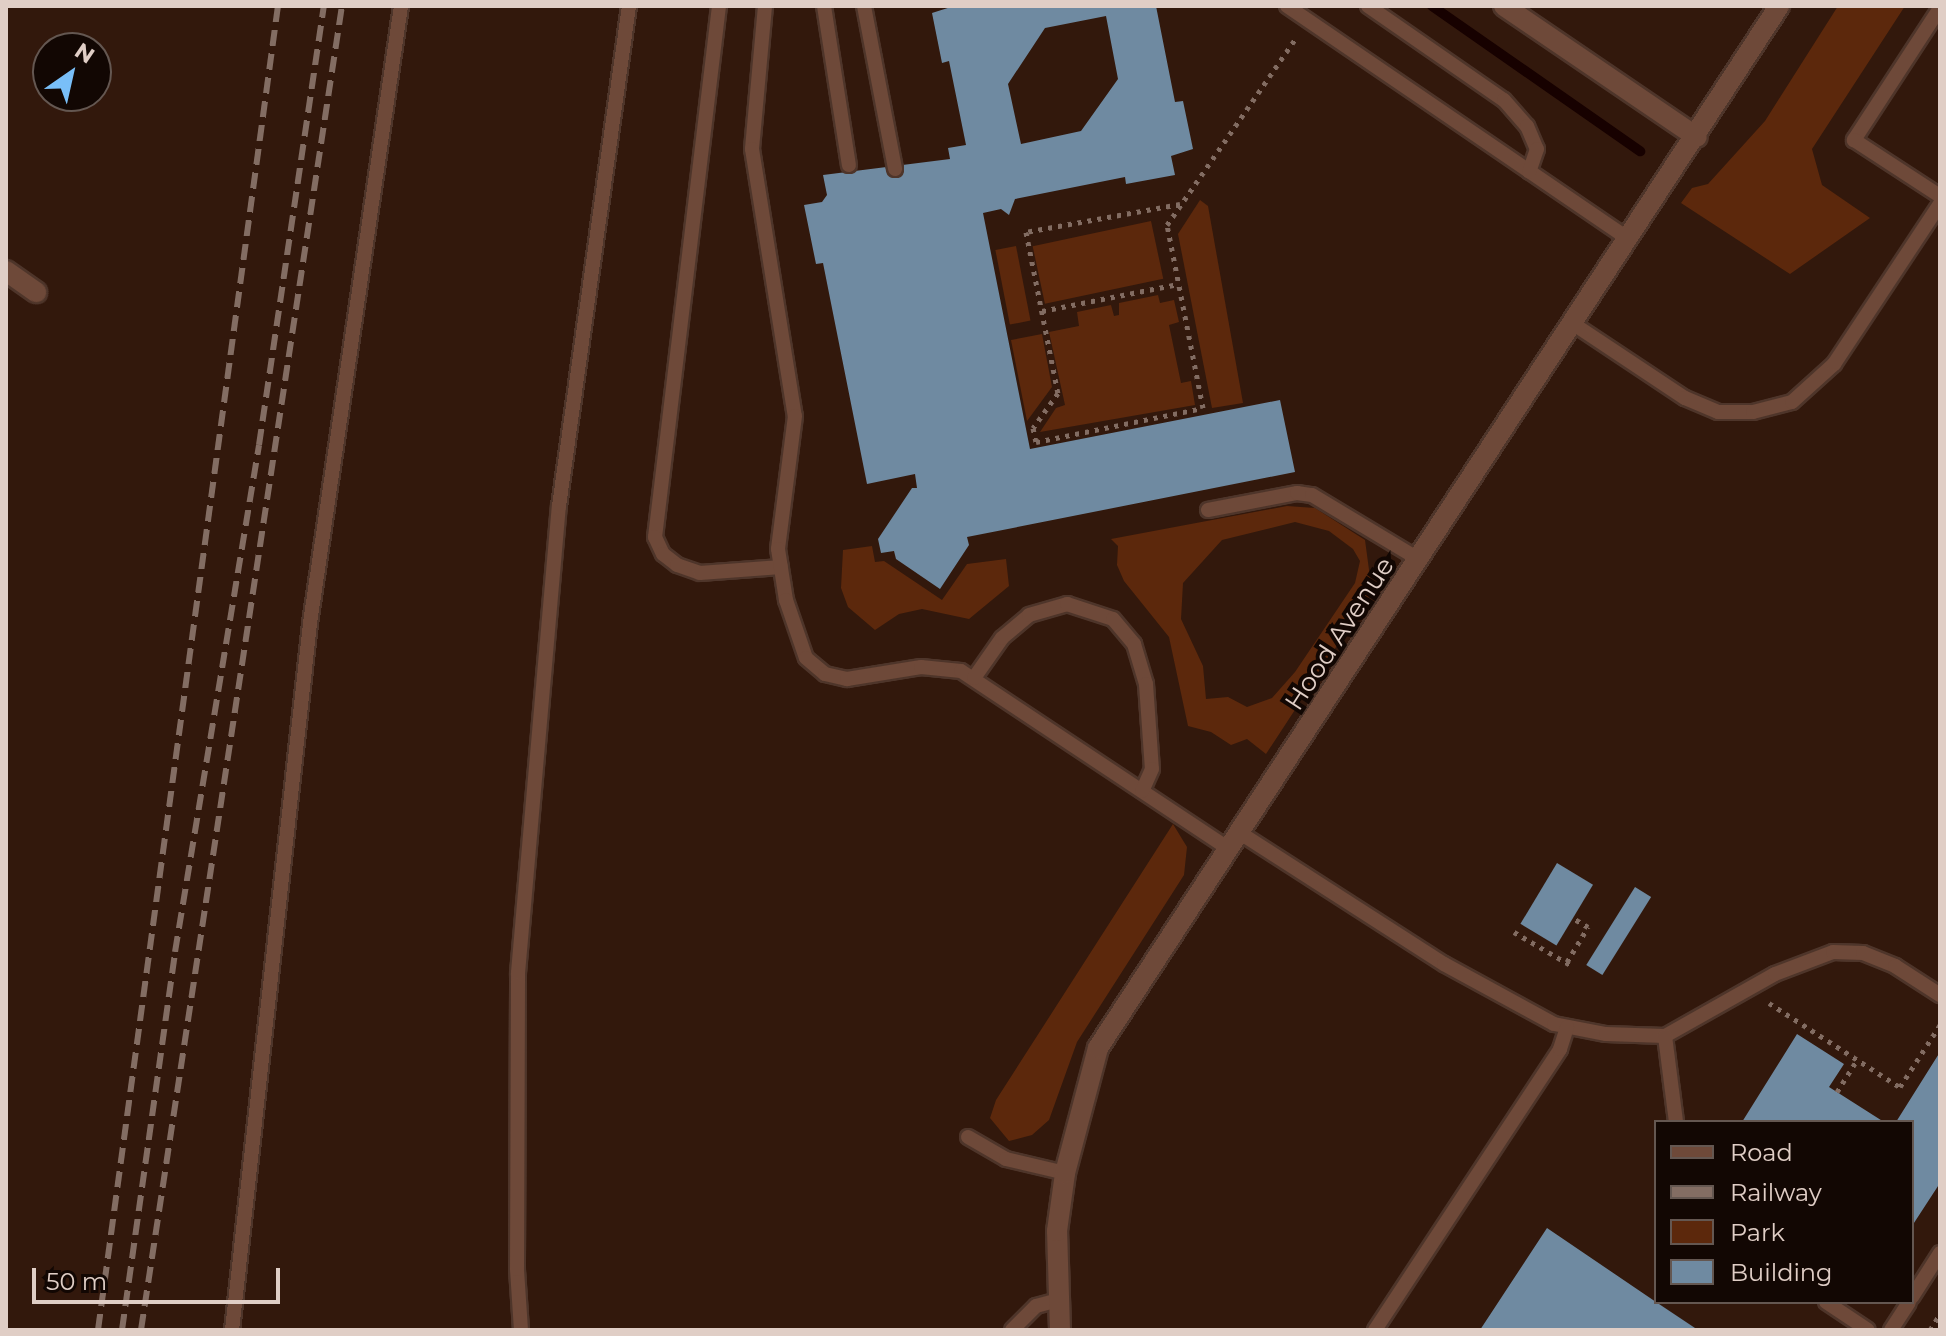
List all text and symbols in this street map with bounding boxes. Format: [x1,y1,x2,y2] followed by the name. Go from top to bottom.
[32,32,112,112] north arrow
[70,37,100,70] text: N
[1279,552,1401,716] street label: Hood Avenue
[1654,1120,1914,1304] legend
[1730,1138,1793,1167] text: Road
[1730,1178,1822,1207] text: Railway
[1730,1218,1785,1247] text: Park
[36,1252,284,1302] scale bar
[1730,1258,1833,1287] text: Building
[46,1267,107,1296] text: 50 m

